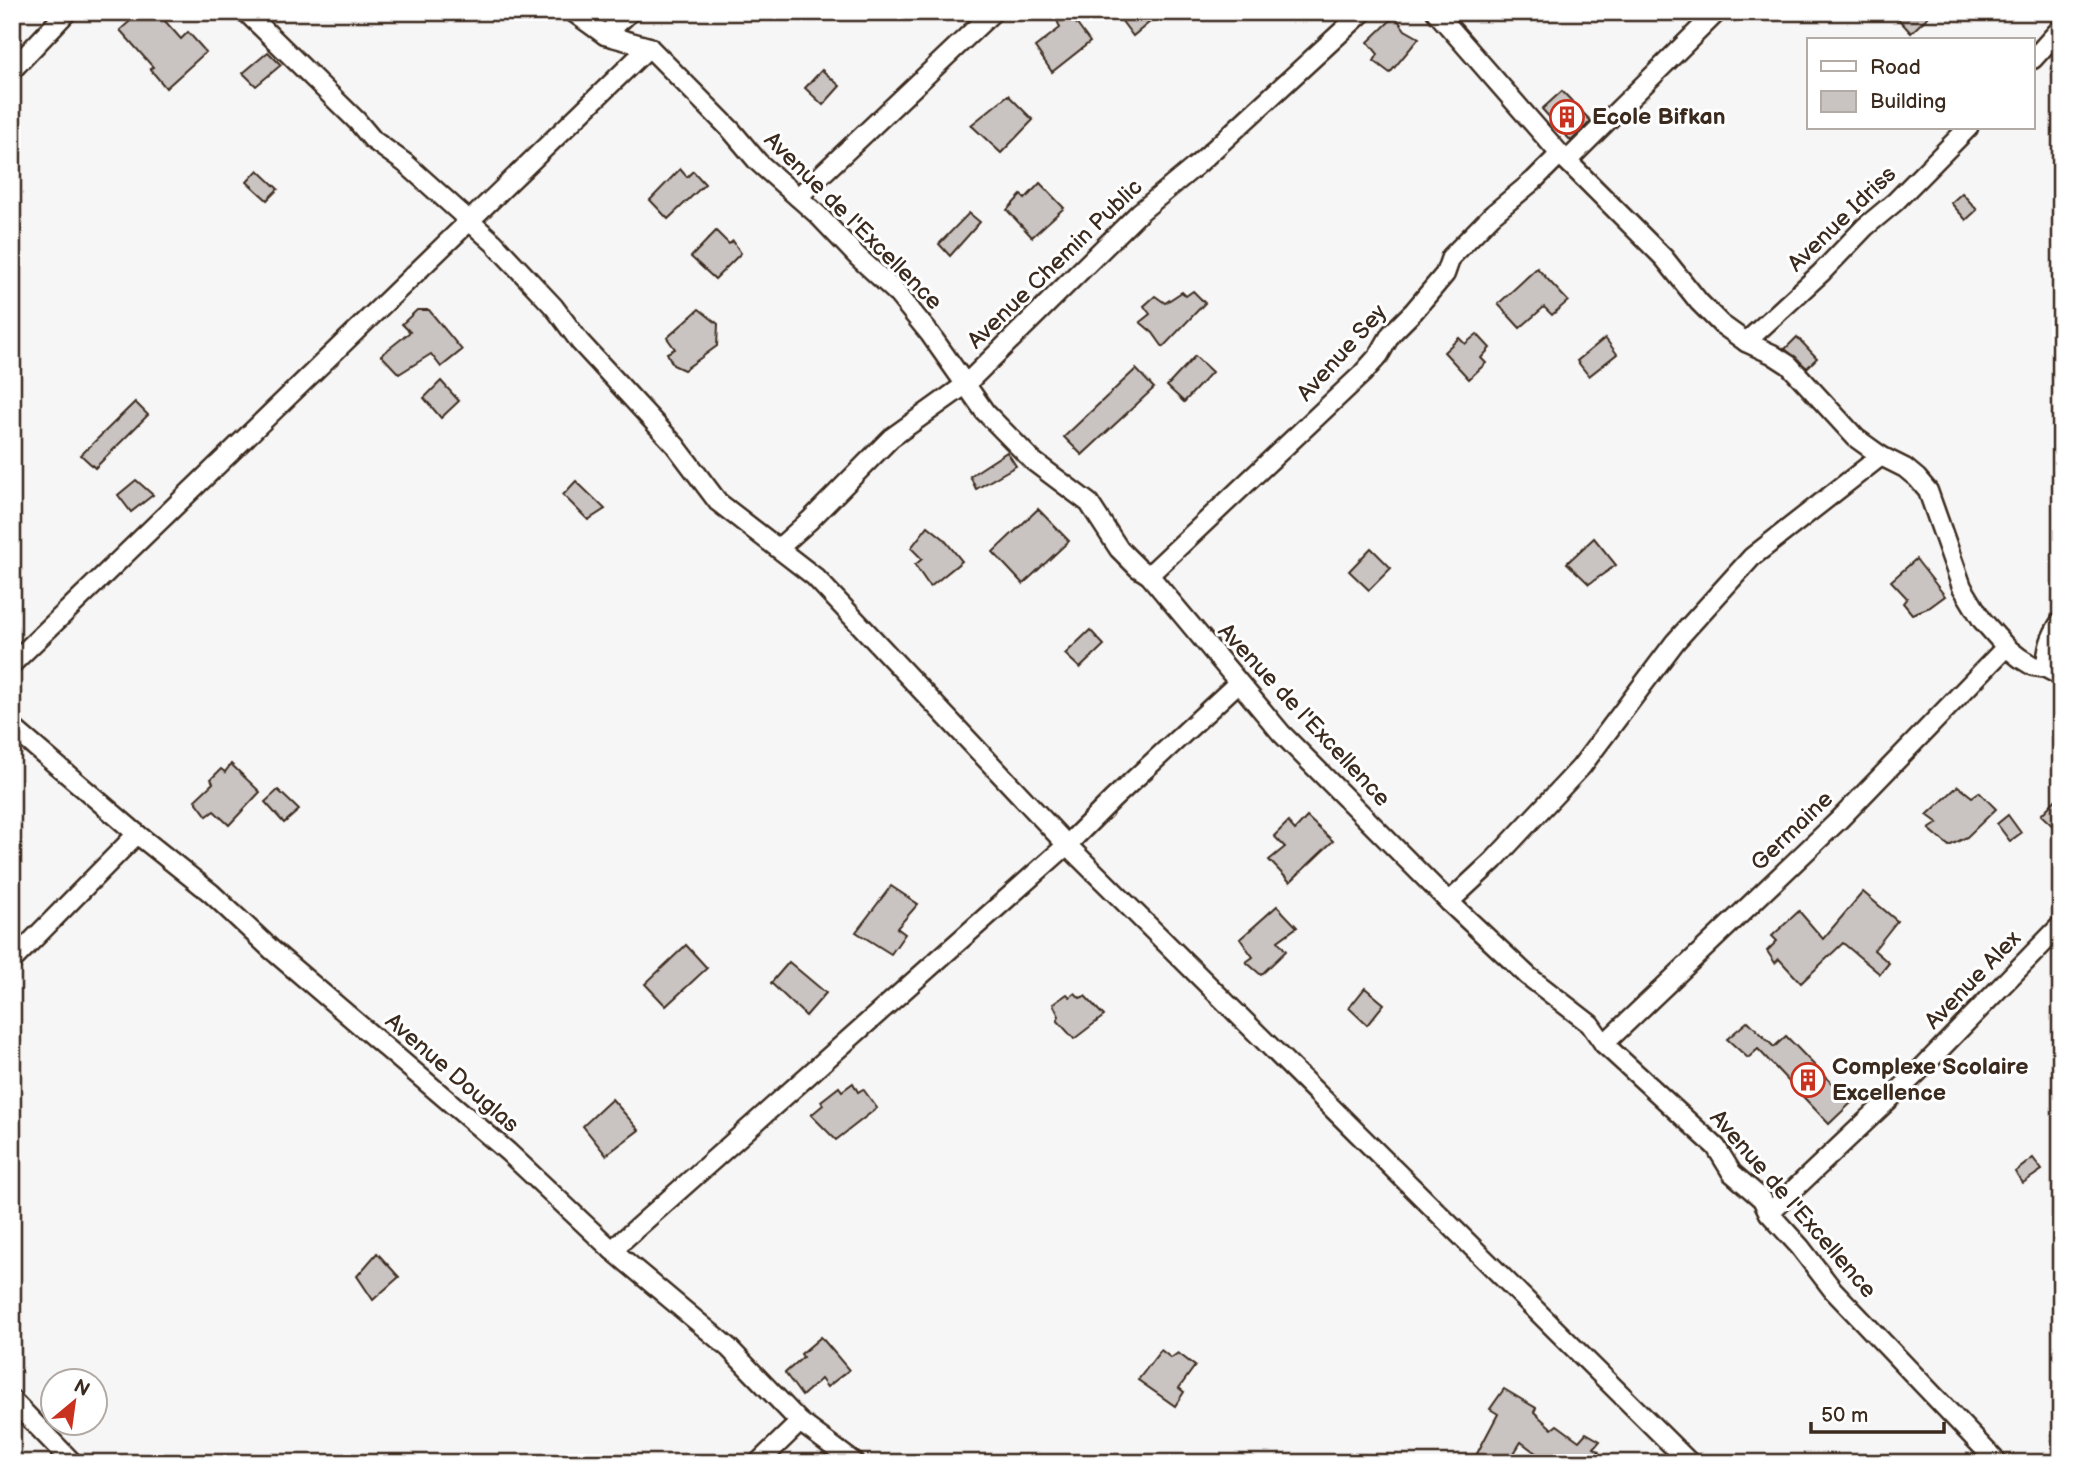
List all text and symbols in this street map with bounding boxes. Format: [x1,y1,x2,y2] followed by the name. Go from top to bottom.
[1807,38,2035,130] legend
[1870,55,1921,80] text: Road
[1870,89,1946,114] text: Building
[1548,98,1586,136] building icon: Ecole Bifkan
[1592,103,1726,131] place label: Ecole Bifkan
[758,126,948,316] street label: Avenue de l'Excellence
[1782,160,1902,278] street label: Avenue Idriss
[962,173,1148,355] street label: Avenue Chemin Public
[1291,298,1393,407] street label: Avenue Sey
[1212,618,1396,812] street label: Avenue de l'Excellence
[1745,785,1839,877] street label: Germaine
[1919,925,2027,1035] street label: Avenue Alex
[379,1007,525,1139] street label: Avenue Douglas
[1832,1053,2028,1107] place label: Complexe Scolaire Excellence
[1789,1061,1827,1099] building icon: Complexe Scolaire Excellence
[1704,1104,1882,1304] street label: Avenue de l'Excellence
[38,1366,108,1436] north arrow
[70,1375,93,1402] text: N
[1811,1391,1944,1435] scale bar
[1821,1403,1868,1428] text: 50 m

